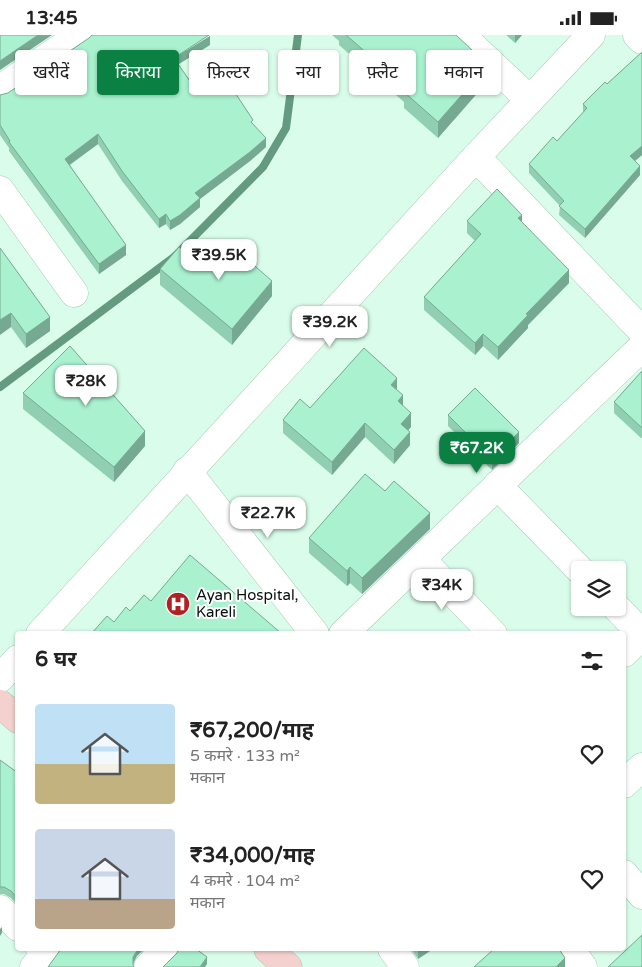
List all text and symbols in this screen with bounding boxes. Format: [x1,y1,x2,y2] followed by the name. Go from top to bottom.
[25,7,78,29] text: 13:45
[15,50,87,95] chip: खरीदें
[97,50,179,95] chip: किराया
[189,50,268,95] chip: फ़िल्टर
[278,50,339,95] chip: नया
[349,50,416,95] chip: फ़्लैट
[426,50,501,95] chip: मकान
[178,239,260,281] pin: ₹39.5K
[192,245,246,265] text: ₹39.5K
[289,305,371,348] pin: ₹39.2K
[303,312,357,332] text: ₹39.2K
[56,365,116,407] pin: ₹28K
[66,371,106,391] text: ₹28K
[436,431,518,474] pin: ₹67.2K
[450,438,504,458] text: ₹67.2K
[227,497,309,539] pin: ₹22.7K
[241,503,295,523] text: ₹22.7K
[571,561,626,616] map controls
[571,561,626,616] button: layers
[412,569,472,611] pin: ₹34K
[422,575,462,595] text: ₹34K
[196,586,299,621] place label: Ayan Hospital, Kareli
[165,591,191,617] hospital icon: Ayan Hospital, Kareli
[35,647,77,672] text: 6 घर
[578,647,606,675] icon: filters
[190,718,314,743] text: ₹67,200/माह
[75,724,135,784] icon: home
[578,740,606,768] icon: heart
[190,746,300,766] text: 5 कमरे · 133 m²
[190,768,225,788] text: मकान
[190,843,315,868] text: ₹34,000/माह
[75,849,135,909] icon: home
[578,865,606,893] icon: heart
[190,871,300,891] text: 4 कमरे · 104 m²
[190,893,225,913] text: मकान

